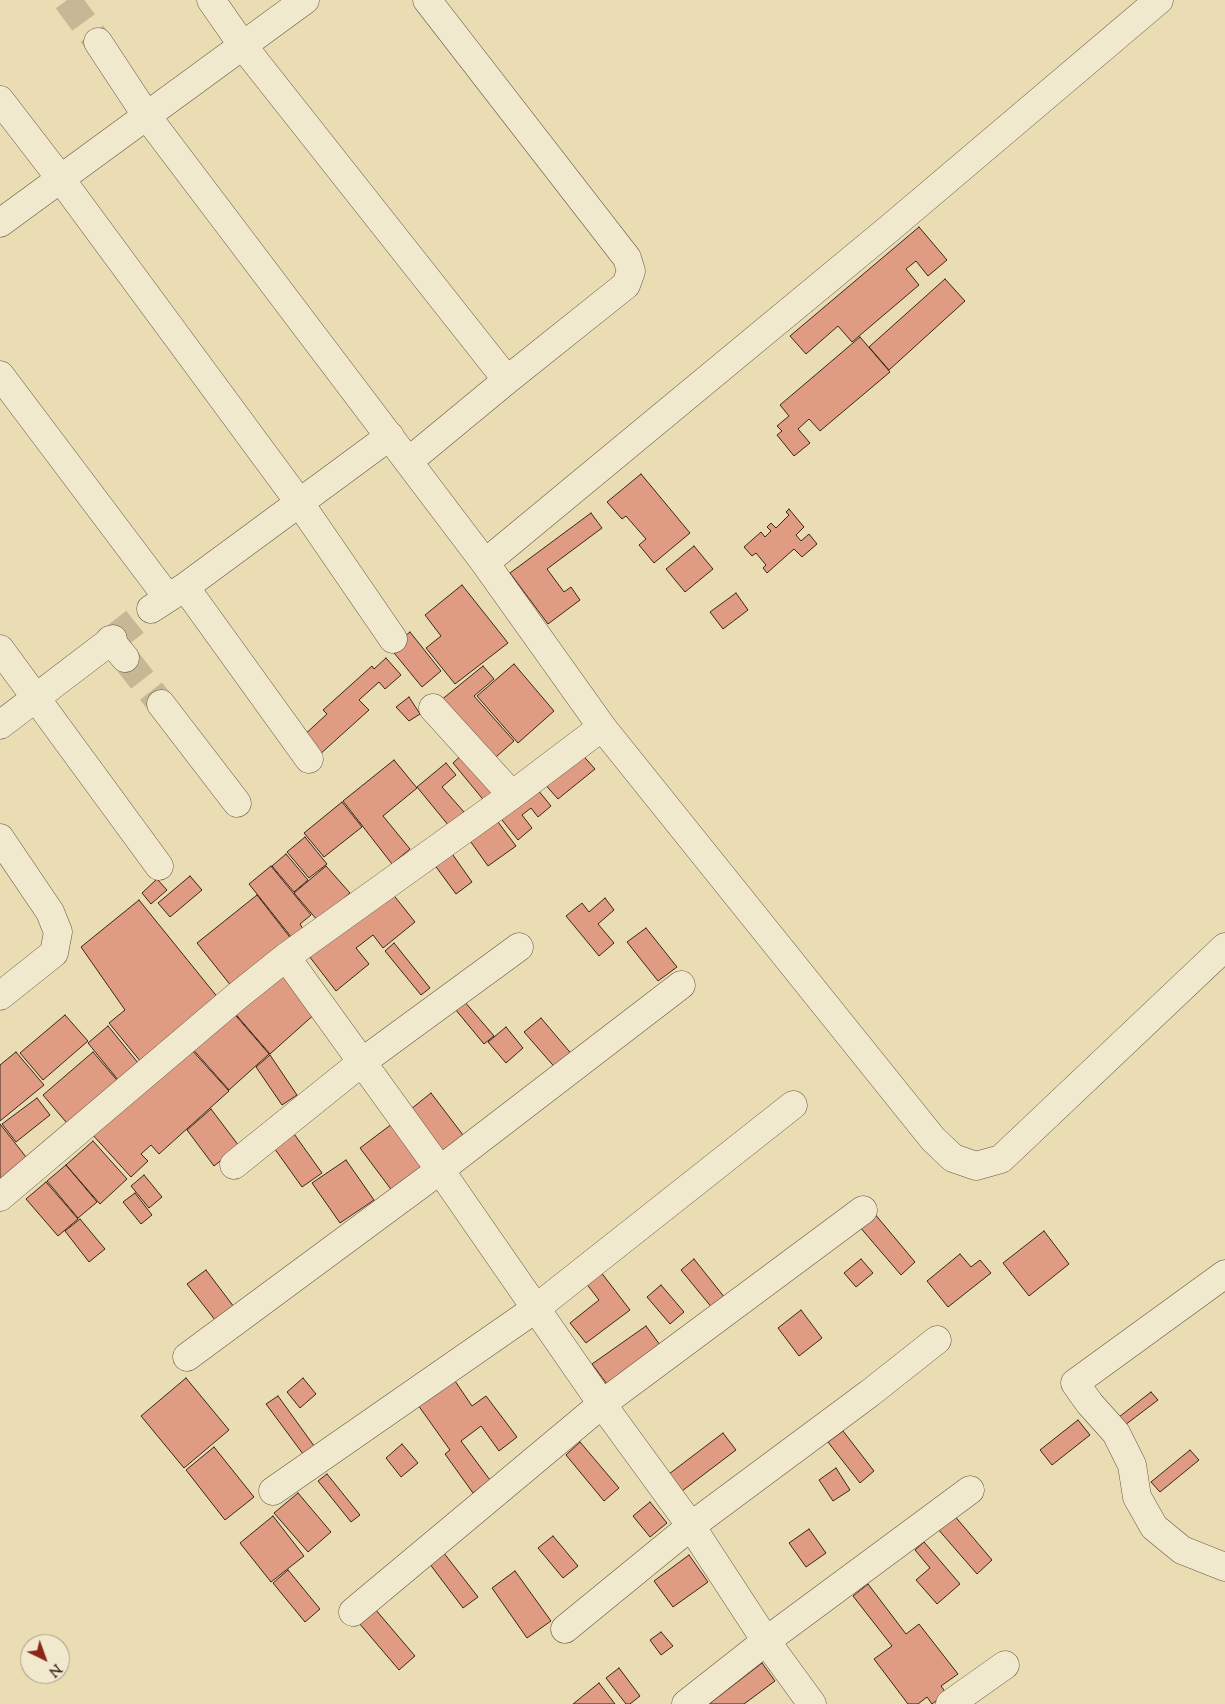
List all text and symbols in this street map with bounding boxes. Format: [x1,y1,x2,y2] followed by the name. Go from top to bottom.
[20,1634,70,1684] north arrow
[44,1658,65,1681] text: N

